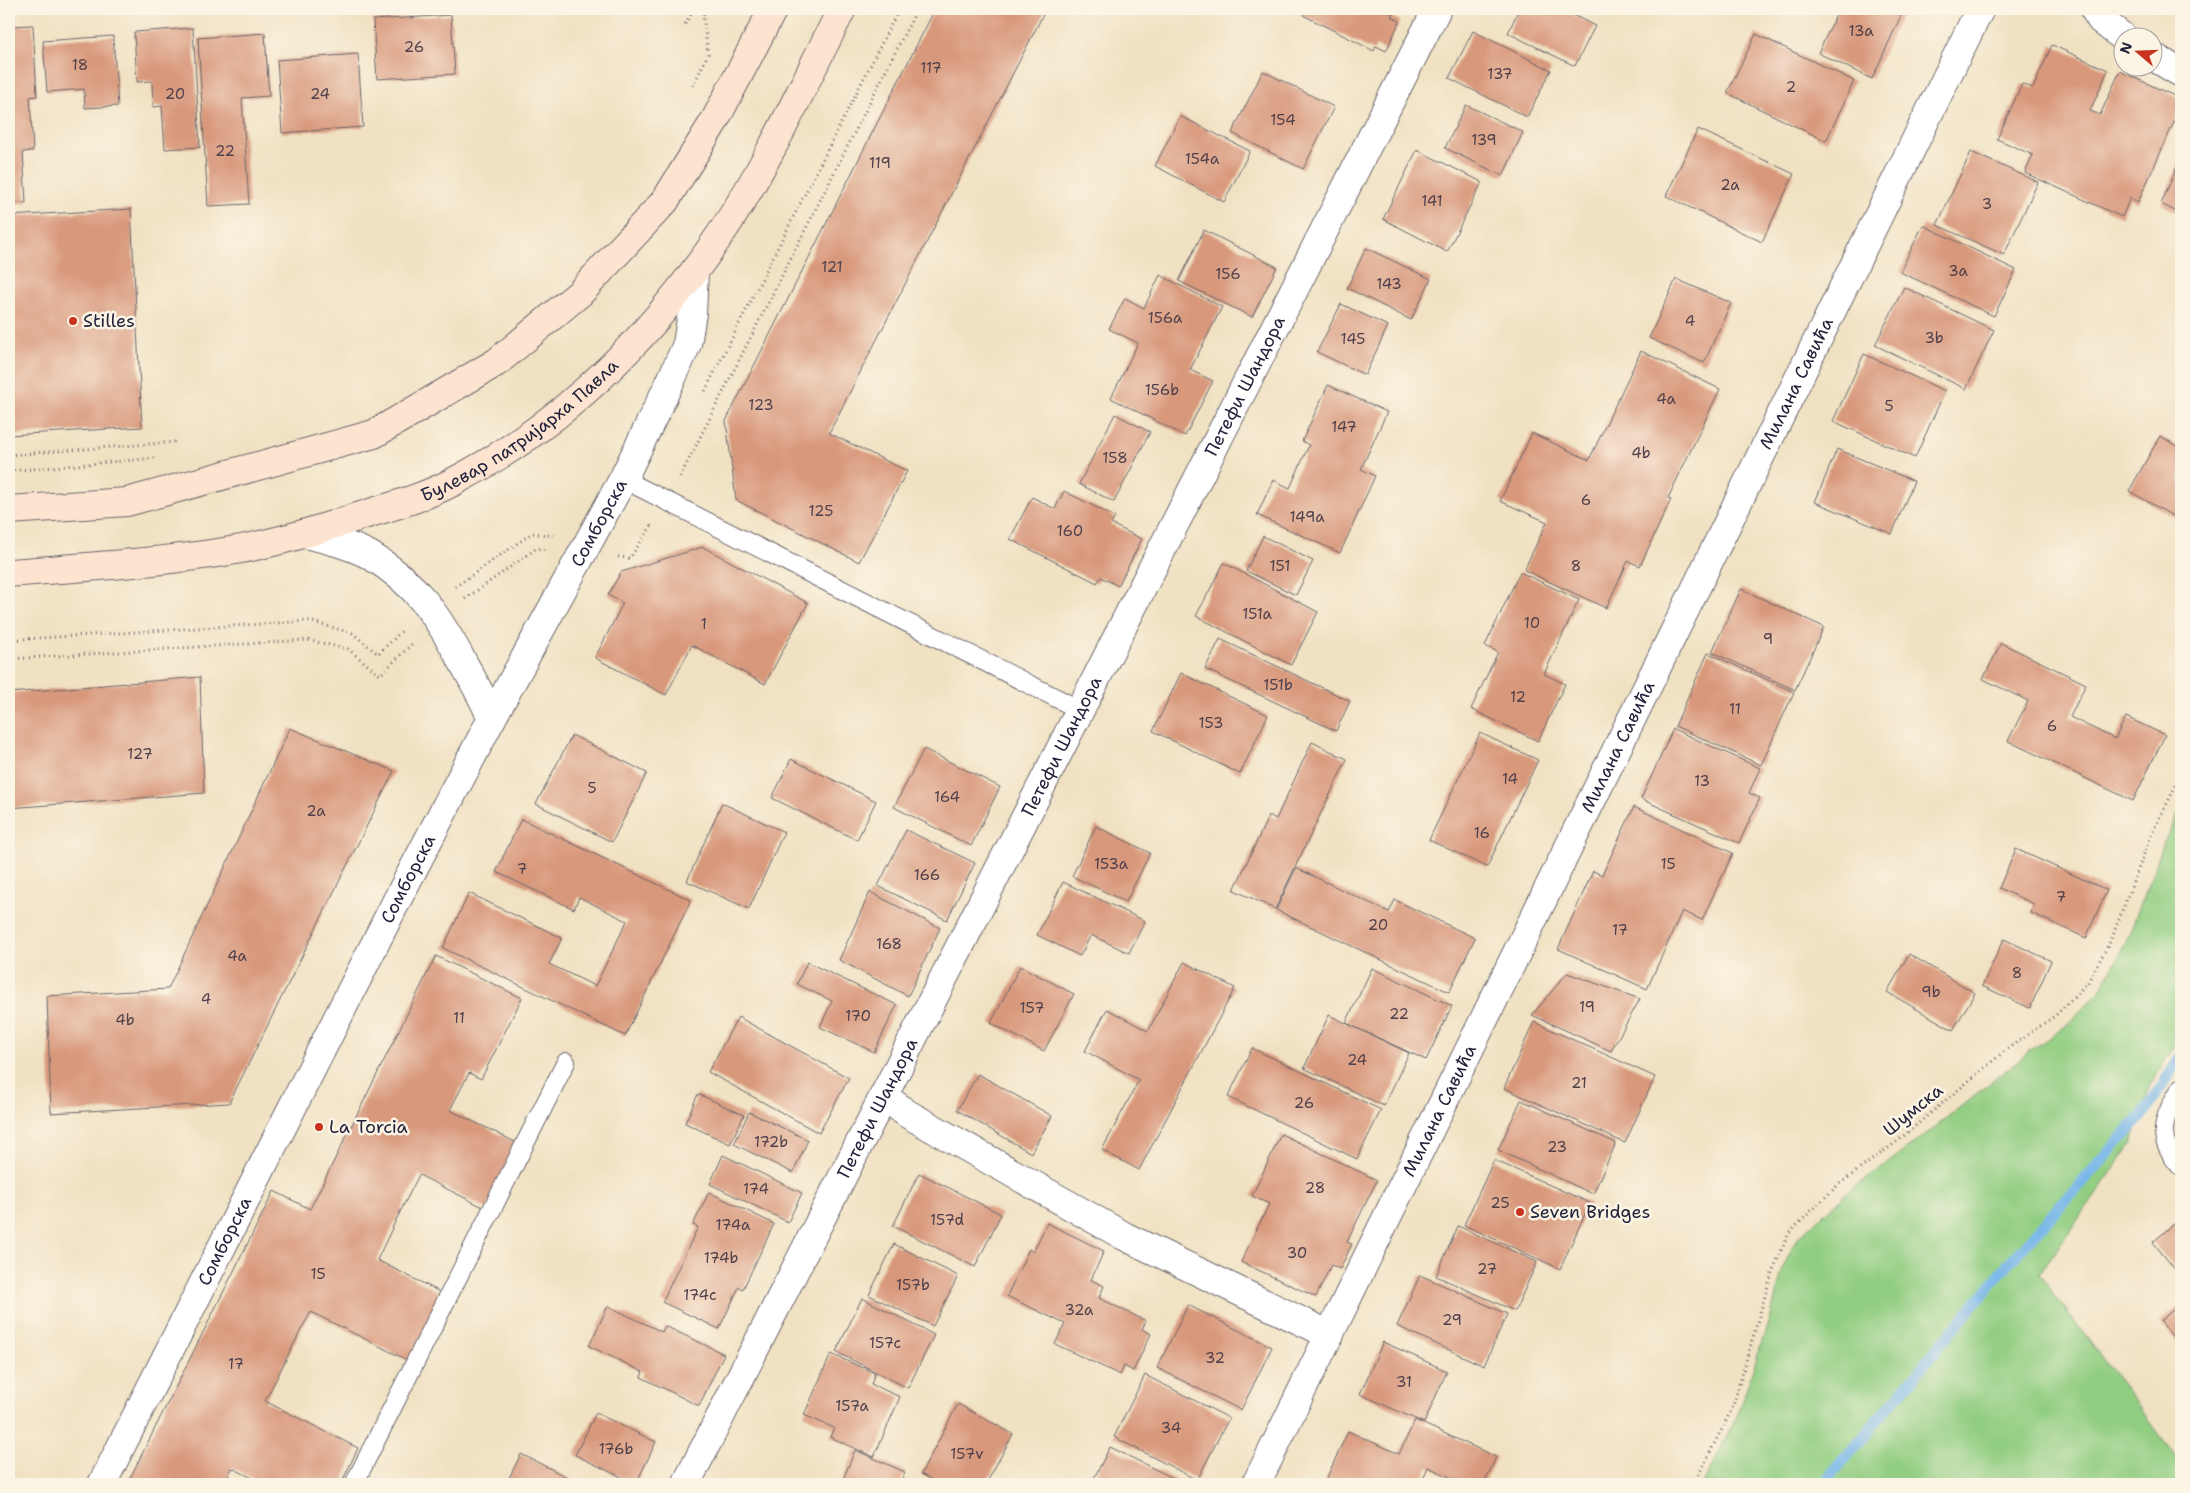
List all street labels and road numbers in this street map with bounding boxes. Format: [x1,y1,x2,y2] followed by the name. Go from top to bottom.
[1199,312,1291,460] street label: Петефи Шандора
[1754,313,1839,453] street label: Милана Савића
[417,354,624,507] street label: Булевар патријарха Павла
[565,475,633,571] street label: Сомборска
[1016,672,1107,820] street label: Петефи Шандора
[1575,677,1660,817] street label: Милана Савића
[375,831,441,927] street label: Сомборска
[832,1034,923,1182] street label: Петефи Шандора
[1397,1041,1482,1181] street label: Милана Савића
[1878,1078,1948,1142] street label: Шумска
[192,1193,257,1290] street label: Сомборска

